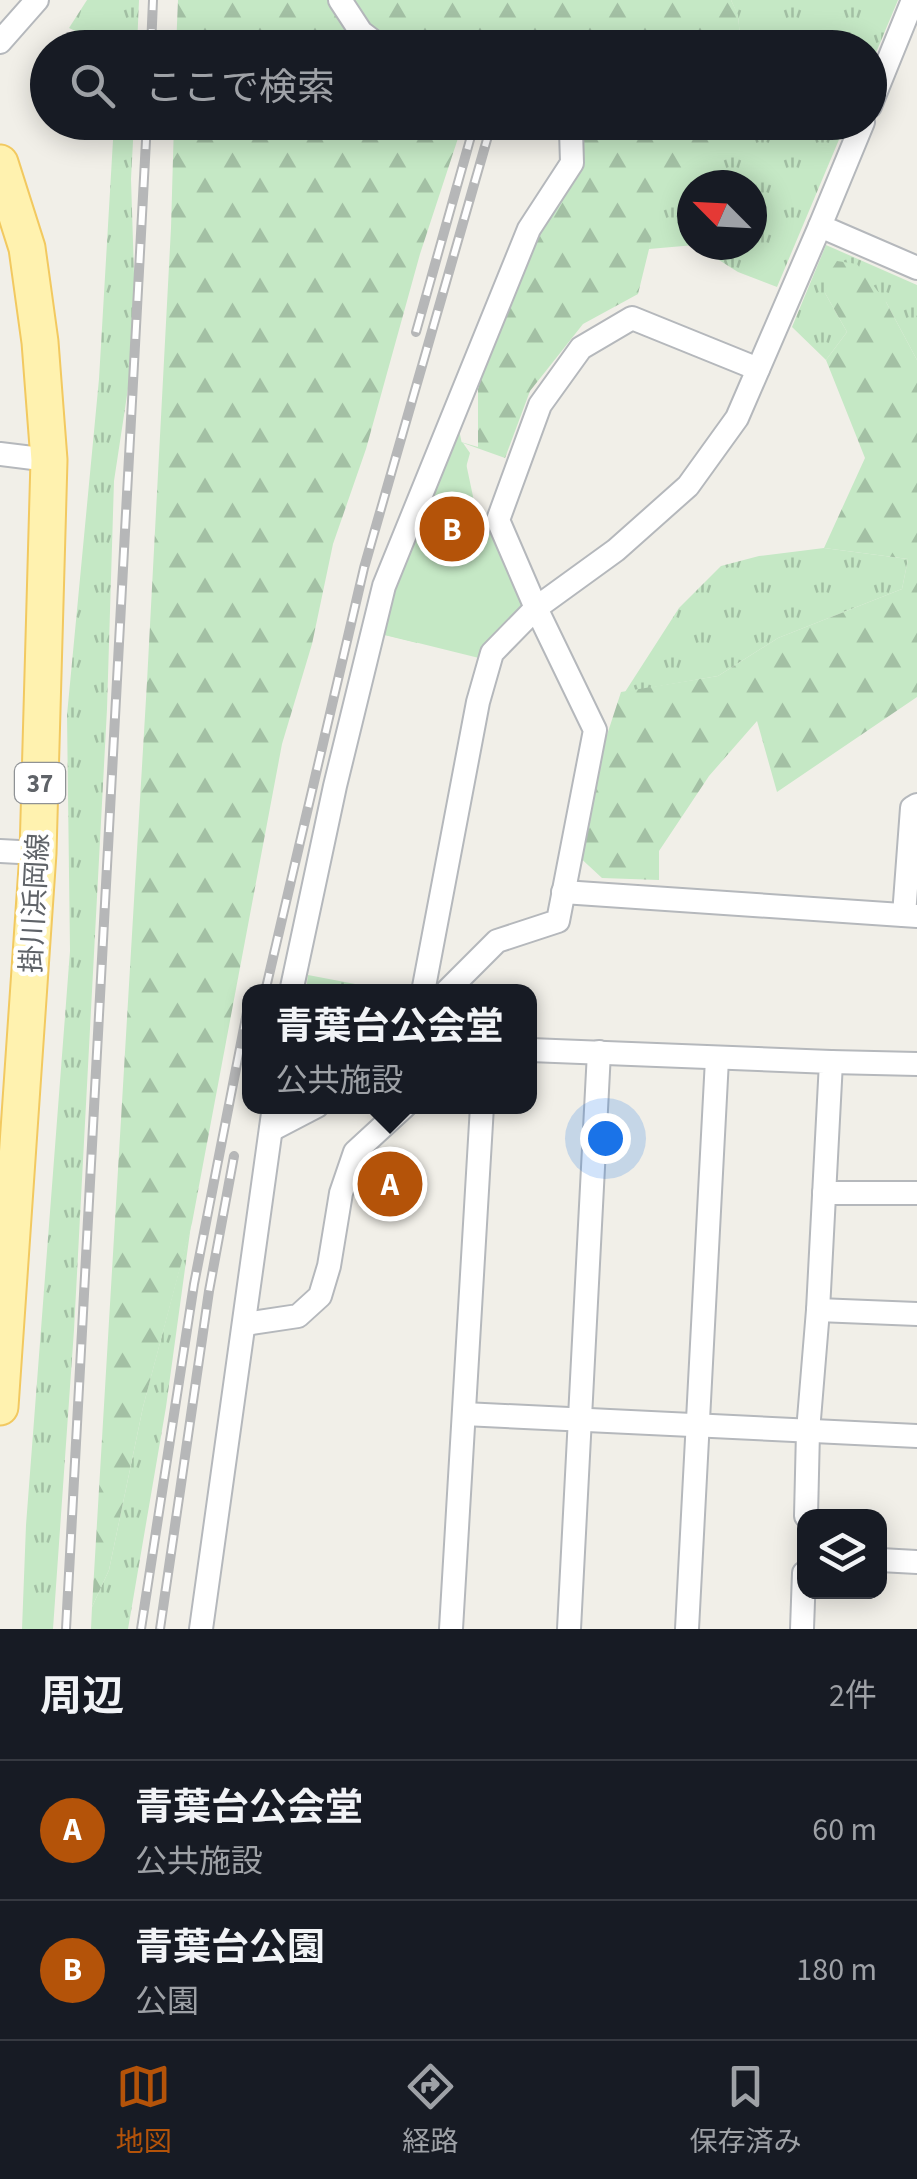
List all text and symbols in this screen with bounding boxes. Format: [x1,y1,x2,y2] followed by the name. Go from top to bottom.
[30,30,887,140] search box
[65,58,120,113] icon: search
[145,61,335,115] text: ここで検索
[677,170,767,260] north arrow
[420,492,484,566] pin: B
[15,763,65,803] road number: 37
[11,832,59,974] street label: 掛川浜岡線
[242,984,537,1114] popup
[275,1000,504,1054] text: 青葉台公会堂
[275,1058,404,1104] text: 公共施設
[580,1113,631,1164] your location
[358,1146,422,1222] pin: A
[797,1509,887,1599] map controls
[797,1509,887,1599] button: layers
[40,1667,124,1727] text: 周辺
[829,1673,877,1719] text: 2件
[135,1781,363,1835] text: 青葉台公会堂
[63,1807,82,1853] text: A
[812,1807,877,1853] text: 60 m
[135,1839,263,1885] text: 公共施設
[135,1921,325,1975] text: 青葉台公園
[63,1947,82,1993] text: B
[796,1947,877,1993] text: 180 m
[135,1979,199,2025] text: 公園
[115,2059,172,2162] tab: 地図
[402,2059,459,2162] tab: 経路
[689,2059,802,2162] tab: 保存済み

